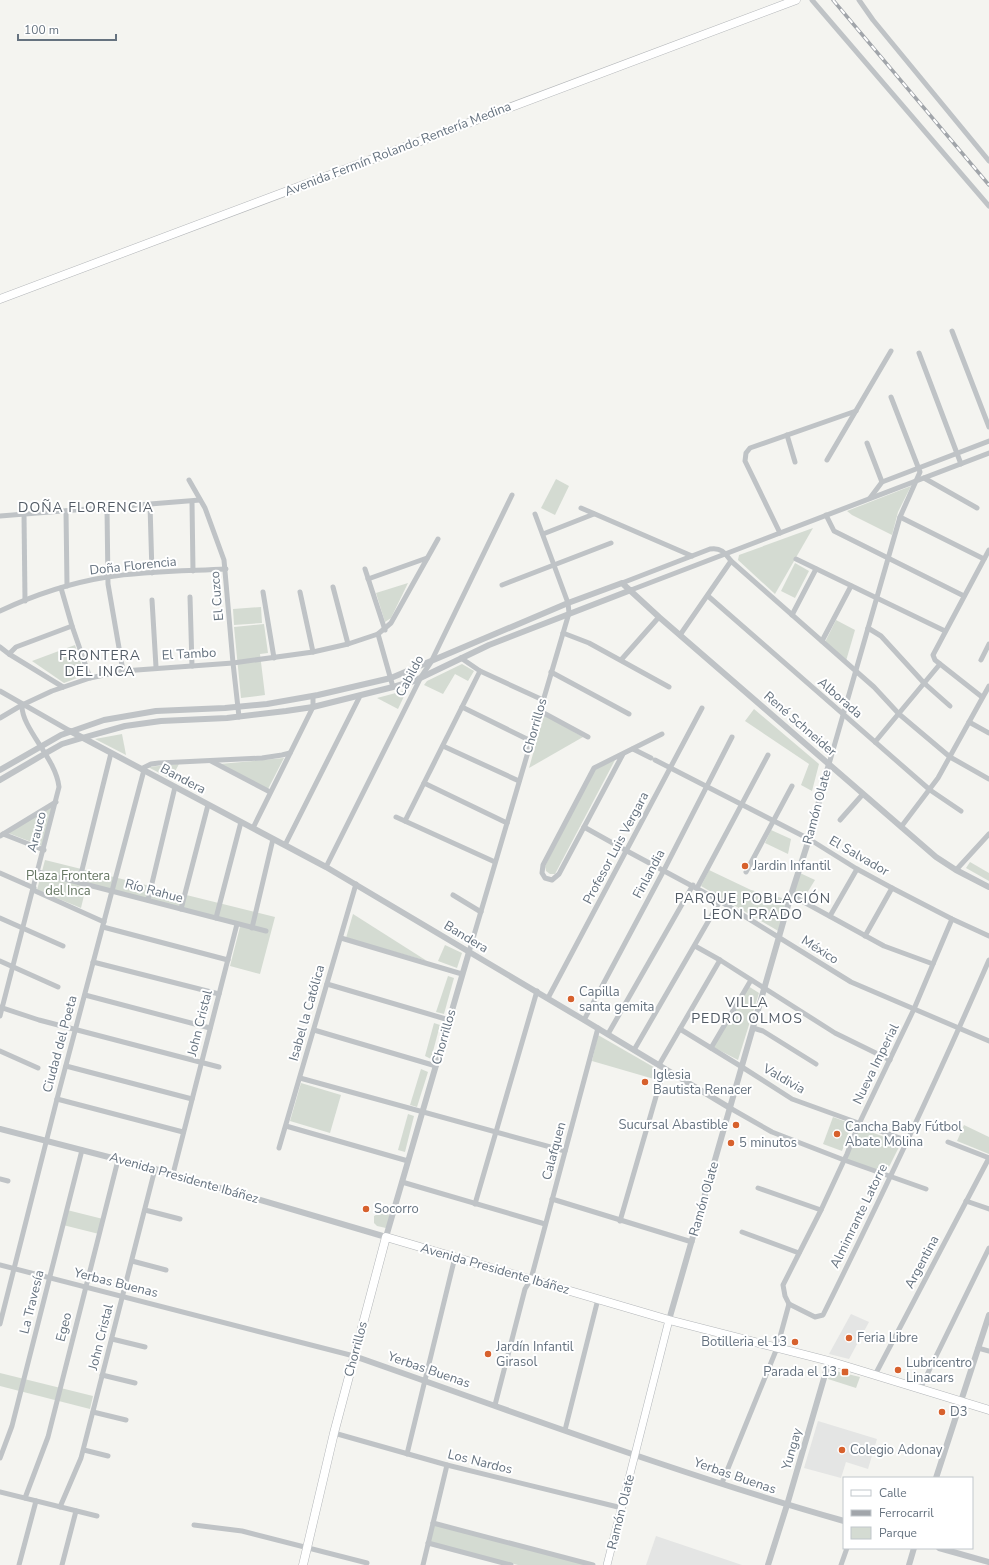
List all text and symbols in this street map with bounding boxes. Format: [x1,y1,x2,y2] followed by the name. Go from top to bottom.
[18,16,116,42] scale bar
[24,22,59,38] text: 100 m
[282,97,514,201] street label: Avenida Fermín Rolando Rentería Medina
[18,498,154,517] district label: DOÑA FLORENCIA
[89,552,177,580] street label: Doña Florencia
[206,570,228,622] street label: El Cuzco
[161,644,217,664] street label: El Tambo
[59,646,141,681] district label: FRONTERA DEL INCA
[392,652,428,700] street label: Cabildo
[814,673,866,723] street label: Alborada
[760,687,840,761] street label: René Schneider
[519,696,551,756] street label: Chorrillos
[157,760,209,798] street label: Bandera
[798,768,836,846] street label: Ramón Olate
[579,789,653,907] street label: Profesor Luis Vergara
[23,810,51,854] street label: Arauco
[826,832,892,881] street label: El Salvador
[629,846,669,902] street label: Finlandia
[752,857,831,875] place label: Jardin Infantil
[740,861,750,871] marker: Jardin Infantil
[26,867,110,900] park label: Plaza Frontera del Inca
[123,875,185,907] street label: Río Rahue
[675,889,831,924] district label: PARQUE POBLACIÓN LEON PRADO
[440,917,492,957] street label: Bandera
[798,932,842,968] street label: México
[285,963,329,1063] street label: Isabel la Católica
[579,983,654,1016] place label: Capilla santa gemita
[183,988,217,1059] street label: John Cristal
[691,993,803,1028] district label: VILLA PEDRO OLMOS
[38,994,82,1094] street label: Ciudad del Poeta
[566,994,576,1004] marker: Capilla santa gemita
[428,1007,460,1067] street label: Chorrillos
[849,1020,903,1107] street label: Nueva Imperial
[759,1059,808,1098] street label: Valdivia
[653,1066,752,1099] place label: Iglesia Bautista Renacer
[640,1077,650,1087] marker: Iglesia Bautista Renacer
[619,1116,728,1134] place label: Sucursal Abastible
[845,1118,962,1151] place label: Cancha Baby Fútbol Abate Molina
[538,1120,570,1182] street label: Calafquen
[731,1120,741,1130] marker: Sucursal Abastible
[832,1129,842,1139] marker: Cancha Baby Fútbol Abate Molina
[739,1134,797,1152] place label: 5 minutos
[726,1138,736,1148] marker: 5 minutos
[107,1148,261,1208] street label: Avenida Presidente Ibáñez
[685,1160,723,1238] street label: Ramón Olate
[826,1161,892,1271] street label: Almimrante Latorre
[374,1200,419,1218] place label: Socorro
[361,1204,371,1214] marker: Socorro
[900,1232,944,1292] street label: Argentina
[418,1239,572,1299] street label: Avenida Presidente Ibáñez
[71,1264,160,1302] street label: Yerbas Buenas
[15,1268,49,1336] street label: La Travesía
[84,1302,118,1373] street label: John Cristal
[52,1311,76,1343] street label: Egeo
[340,1319,372,1379] street label: Chorrillos
[857,1329,918,1347] place label: Feria Libre
[701,1333,787,1351] place label: Botilleria el 13
[844,1333,854,1343] marker: Feria Libre
[790,1337,800,1347] marker: Botilleria el 13
[495,1338,574,1371] place label: Jardín Infantil Girasol
[385,1347,473,1392] street label: Yerbas Buenas
[483,1349,493,1359] marker: Jardín Infantil Girasol
[906,1354,972,1387] place label: Lubricentro Linacars
[763,1363,837,1381] place label: Parada el 13
[893,1365,903,1375] marker: Lubricentro Linacars
[840,1367,850,1377] marker: Parada el 13
[950,1403,967,1421] place label: D3
[937,1407,947,1417] marker: D3
[777,1426,807,1473] street label: Yungay
[850,1441,943,1459] place label: Colegio Adonay
[446,1445,514,1479] street label: Los Nardos
[837,1445,847,1455] marker: Colegio Adonay
[691,1453,779,1498] street label: Yerbas Buenas
[603,1473,639,1551] street label: Ramón Olate
[843,1477,973,1549] legend
[879,1485,907,1501] text: Calle
[879,1505,934,1521] text: Ferrocarril
[879,1525,917,1541] text: Parque

